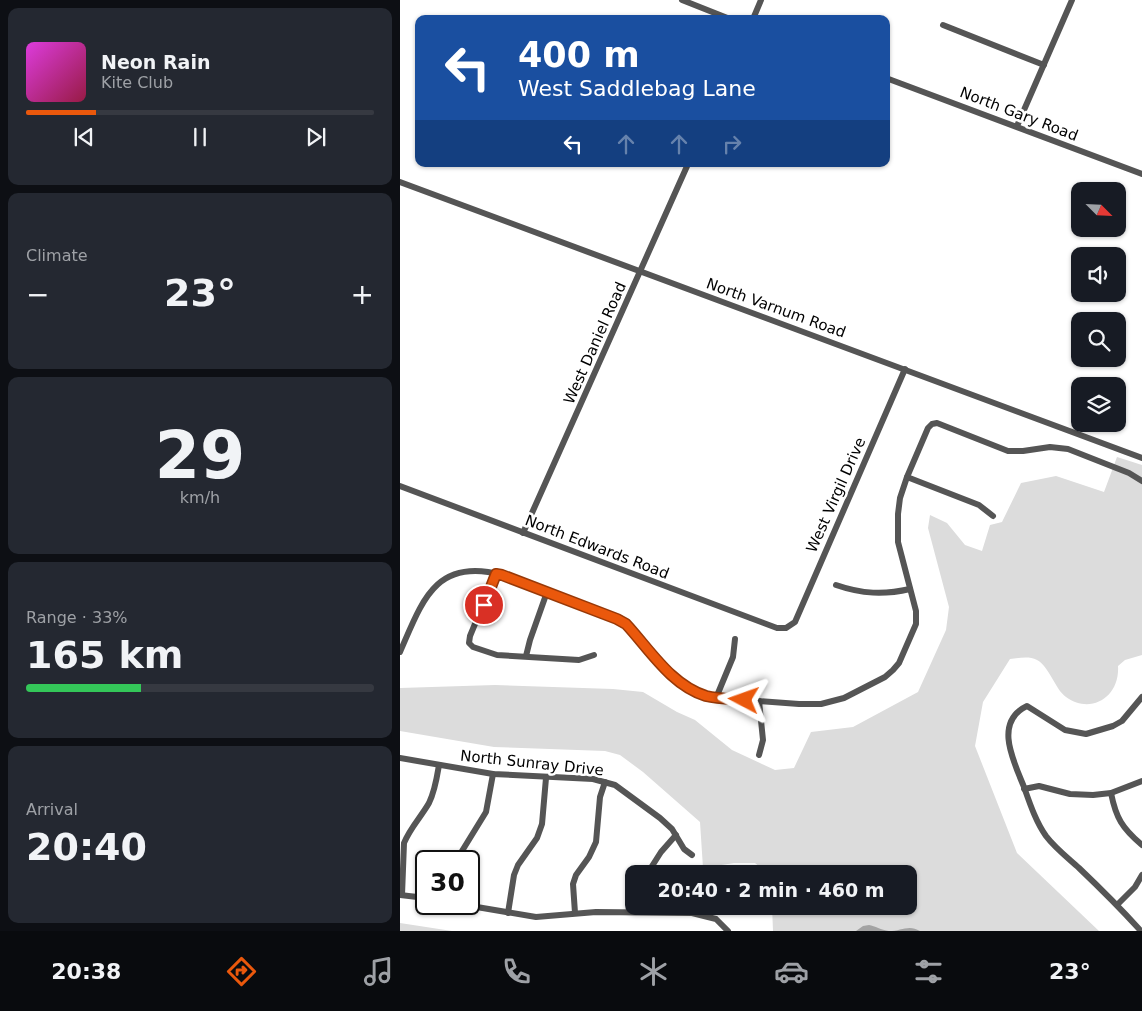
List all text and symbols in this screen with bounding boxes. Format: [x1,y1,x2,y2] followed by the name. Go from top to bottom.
[435,35,500,100] icon: left
[518,35,640,75] text: 400 m
[101,51,210,73] text: Neon Rain
[101,73,173,92] text: Kite Club
[518,76,756,101] text: West Saddlebag Lane
[957,83,1081,145] street label: North Gary Road
[70,123,98,151] icon: previous
[186,123,214,151] icon: pause
[302,123,330,151] icon: next
[559,130,587,158] icon: left
[612,130,640,158] icon: ahead
[665,130,693,158] icon: ahead
[718,130,746,158] icon: right
[1071,182,1126,238] north arrow
[1071,182,1126,432] map controls
[26,246,88,265] text: Climate
[1071,247,1126,302] button: sound
[164,271,236,315] text: 23°
[704,274,848,342] street label: North Varnum Road
[26,278,49,311] text: −
[351,278,374,311] text: +
[560,279,630,407] street label: West Daniel Road
[1071,312,1126,367] button: search
[1071,377,1126,432] button: layers
[155,418,245,493] text: 29
[803,435,869,555] street label: West Virgil Drive
[180,488,220,507] text: km/h
[522,511,672,583] street label: North Edwards Road
[463,584,505,626] pin
[470,591,498,619] icon: arrive
[26,608,128,627] text: Range · 33%
[26,633,183,677] text: 165 km
[717,673,769,725] position arrow
[459,747,605,779] street label: North Sunray Drive
[26,800,78,819] text: Arrival
[26,825,147,869] text: 20:40
[415,850,480,915] speed limit sign: 30
[657,879,885,901] text: 20:40 · 2 min · 460 m
[224,954,259,989] icon: directions
[361,954,396,989] icon: music
[499,954,534,989] icon: phone
[636,954,671,989] icon: climate
[774,954,809,989] icon: car
[911,954,946,989] icon: filters
[51,959,121,984] text: 20:38
[1049,959,1091,984] text: 23°

